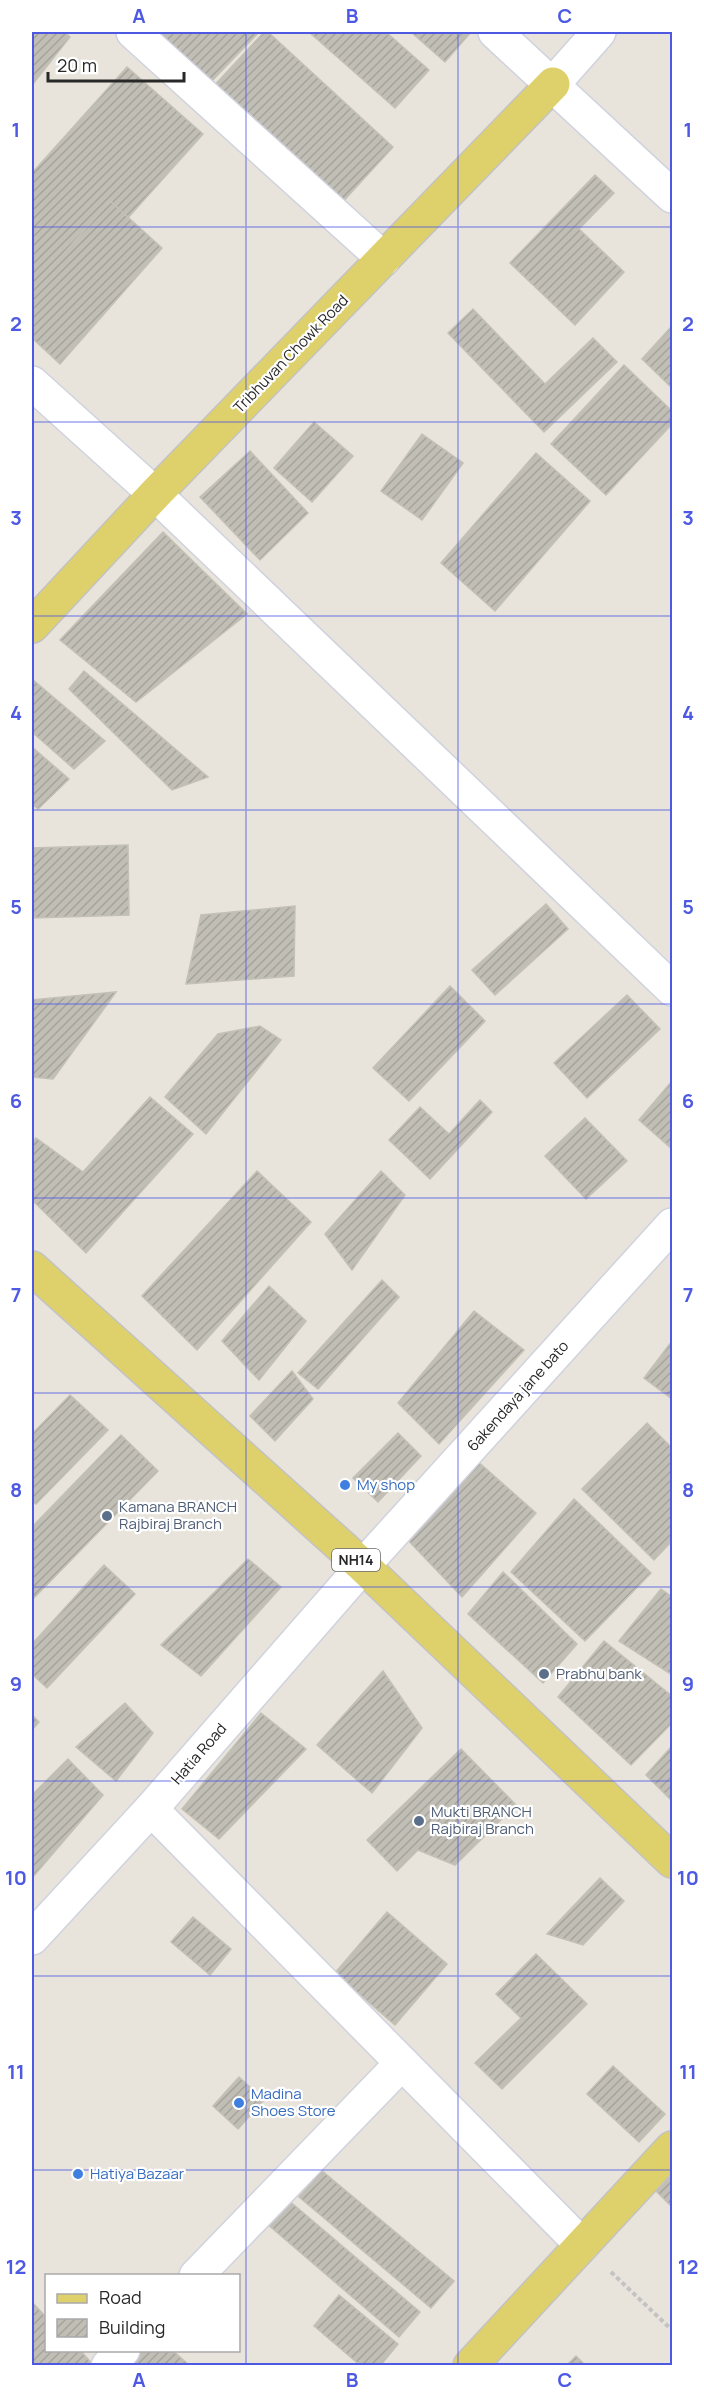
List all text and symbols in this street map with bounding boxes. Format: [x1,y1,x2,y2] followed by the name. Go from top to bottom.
[132,2,146,29] text: A
[346,2,359,29] text: B
[558,2,572,29] text: C
[48,45,184,83] scale bar
[57,53,97,77] text: 20 m
[12,116,20,143] text: 1
[684,116,692,143] text: 1
[229,290,353,417] street label: Tribhuvan Chowk Road
[10,310,22,337] text: 2
[682,310,694,337] text: 2
[10,504,22,531] text: 3
[682,504,694,531] text: 3
[10,699,22,726] text: 4
[682,699,694,726] text: 4
[10,893,22,920] text: 5
[682,893,694,920] text: 5
[10,1087,22,1114] text: 6
[682,1087,694,1114] text: 6
[11,1281,21,1308] text: 7
[683,1281,693,1308] text: 7
[462,1336,573,1456] street label: 6akendaya jane bato
[357,1474,415,1495] place label: My shop
[10,1476,22,1503] text: 8
[682,1476,694,1503] text: 8
[338,1478,352,1492] marker: My shop
[119,1496,237,1534] place label: Kamana BRANCH Rajbiraj Branch
[100,1509,114,1523] marker: Kamana BRANCH Rajbiraj Branch
[332,1549,380,1571] road number: NH14
[556,1663,642,1684] place label: Prabhu bank
[537,1667,551,1681] marker: Prabhu bank
[10,1670,22,1697] text: 9
[682,1670,694,1697] text: 9
[166,1718,231,1789] street label: Hatia Road
[431,1801,534,1839] place label: Mukti BRANCH Rajbiraj Branch
[412,1814,426,1828] marker: Mukti BRANCH Rajbiraj Branch
[5,1864,27,1891] text: 10
[677,1864,699,1891] text: 10
[7,2058,25,2085] text: 11
[679,2058,697,2085] text: 11
[251,2083,336,2121] place label: Madina Shoes Store
[232,2096,246,2110] marker: Madina Shoes Store
[90,2163,185,2184] place label: Hatiya Bazaar
[71,2167,85,2181] marker: Hatiya Bazaar
[6,2253,26,2280] text: 12
[678,2253,698,2280] text: 12
[45,2274,240,2352] legend
[99,2285,142,2309] text: Road
[99,2315,165,2339] text: Building
[132,2366,146,2393] text: A
[346,2366,359,2393] text: B
[558,2366,572,2393] text: C

